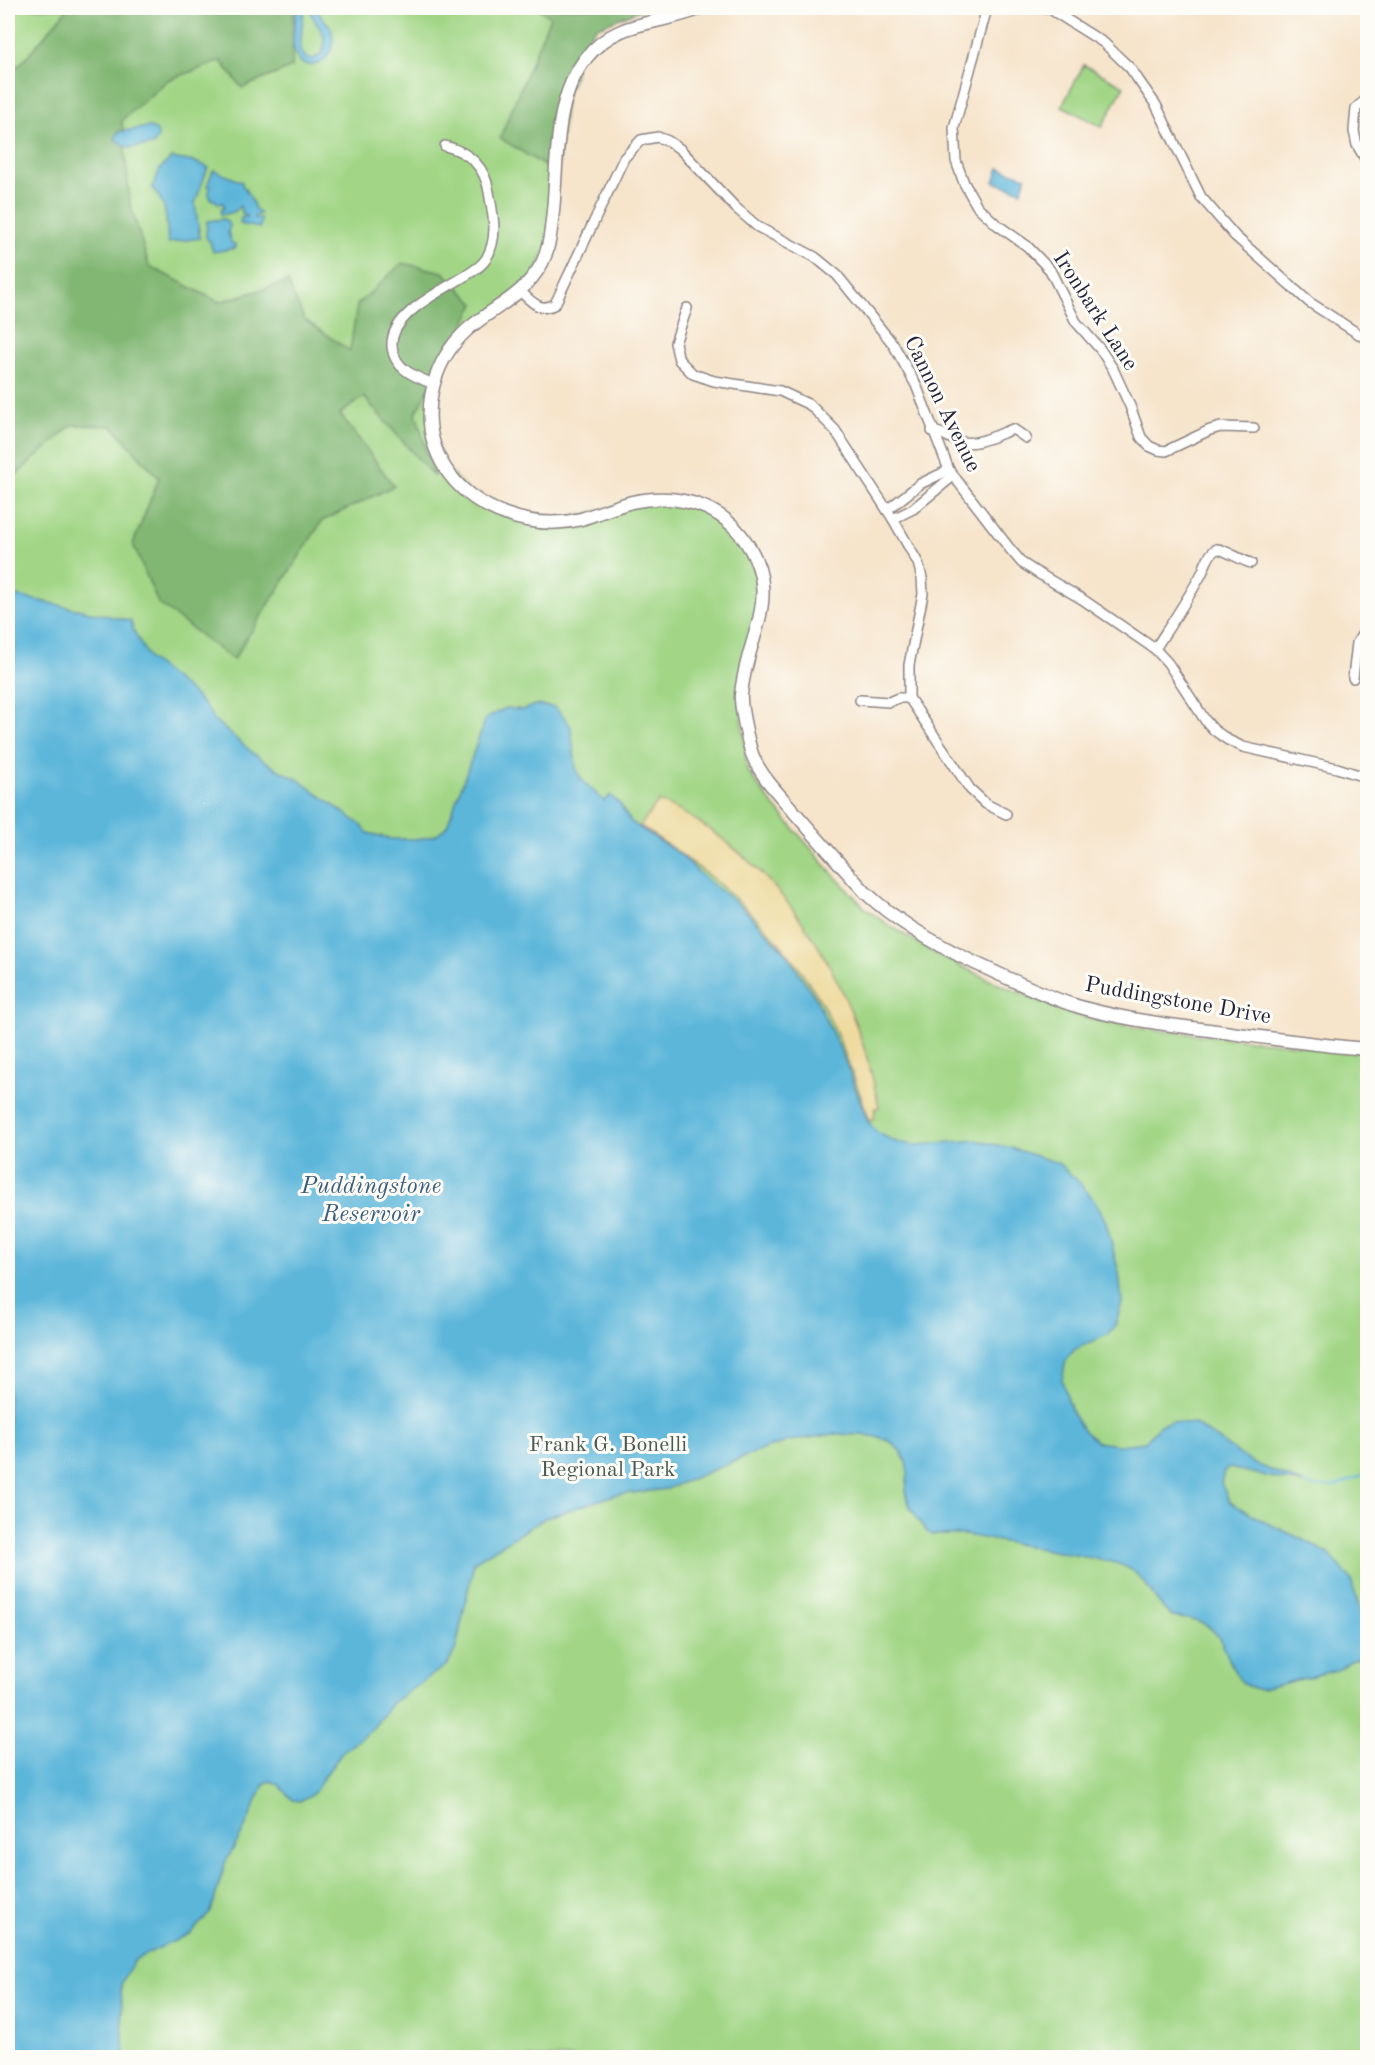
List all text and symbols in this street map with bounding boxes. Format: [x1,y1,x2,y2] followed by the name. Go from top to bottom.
[1049,248,1141,374] street label: Ironbark Lane
[900,333,984,475] street label: Cannon Avenue
[1083,974,1273,1028] street label: Puddingstone Drive
[300,1175,441,1227] water label: Puddingstone Reservoir
[529,1434,687,1481] park label: Frank G. Bonelli Regional Park

